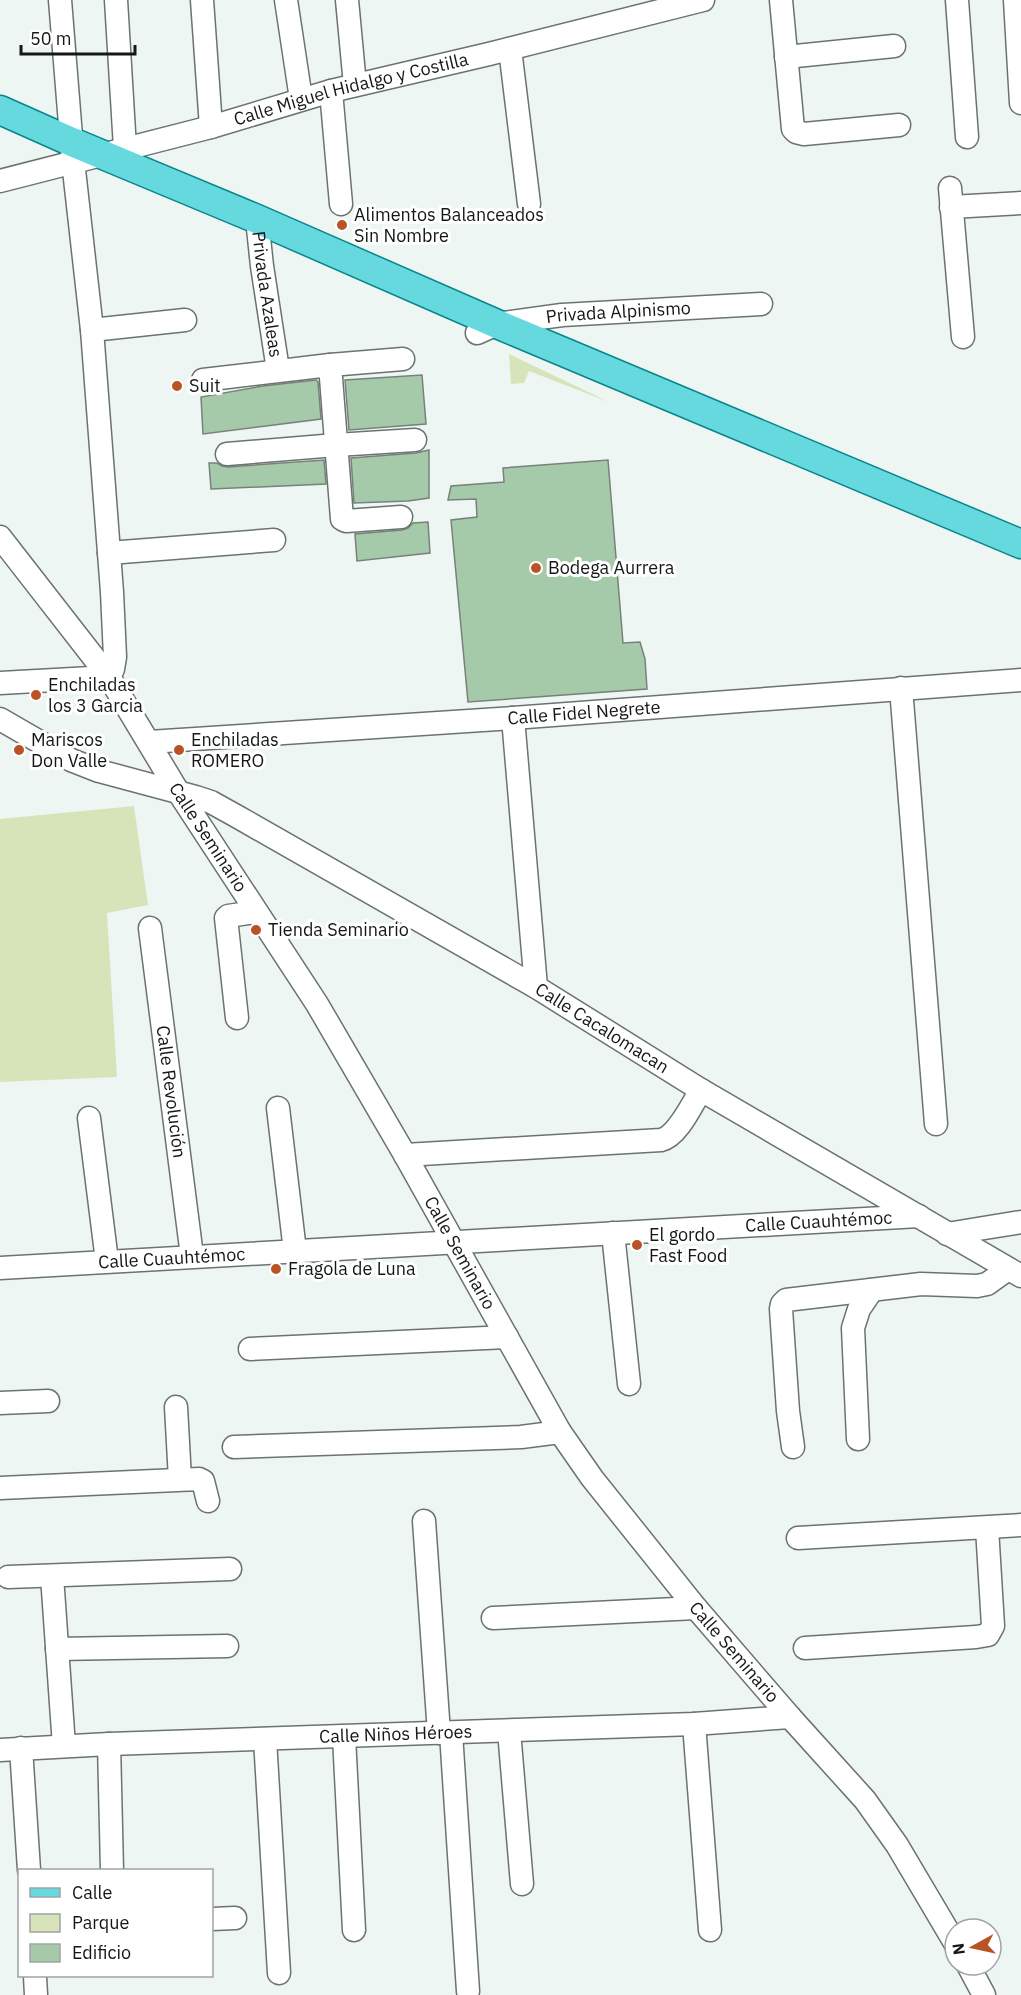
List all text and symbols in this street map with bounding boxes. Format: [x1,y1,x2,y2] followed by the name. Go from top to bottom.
[21,18,135,56] scale bar
[30,27,72,50] text: 50 m
[231,47,471,131] street label: Calle Miguel Hidalgo y Costilla
[354,203,544,247] place label: Alimentos Balanceados Sin Nombre
[335,218,349,232] marker: Alimentos Balanceados Sin Nombre
[247,230,288,359] street label: Privada Azaleas
[544,296,691,328] street label: Privada Alpinismo
[189,374,221,397] place label: Suit
[170,379,184,393] marker: Suit
[548,556,675,579] place label: Bodega Aurrera
[529,561,543,575] marker: Bodega Aurrera
[48,673,143,717] place label: Enchiladas los 3 Garcia
[29,688,43,702] marker: Enchiladas los 3 Garcia
[507,695,661,729] street label: Calle Fidel Negrete
[31,728,107,772] place label: Mariscos Don Valle
[191,728,279,772] place label: Enchiladas ROMERO
[12,743,26,757] marker: Mariscos Don Valle
[172,743,186,757] marker: Enchiladas ROMERO
[164,778,253,896] street label: Calle Seminario
[268,918,409,941] place label: Tienda Seminario
[249,923,263,937] marker: Tienda Seminario
[531,977,673,1078] street label: Calle Cacalomacan
[152,1024,191,1159] street label: Calle Revolución
[419,1192,501,1313] street label: Calle Seminario
[745,1206,893,1237] street label: Calle Cuauhtémoc
[649,1223,727,1267] place label: El gordo Fast Food
[630,1238,644,1252] marker: El gordo Fast Food
[98,1242,246,1273] street label: Calle Cuauhtémoc
[288,1257,416,1280] place label: Fragola de Luna
[269,1262,283,1276] marker: Fragola de Luna
[684,1596,784,1707] street label: Calle Seminario
[319,1720,473,1748] street label: Calle Niños Héroes
[18,1869,213,1977] legend
[72,1881,112,1904] text: Calle
[72,1911,130,1934] text: Parque
[943,1917,1003,1977] north arrow
[72,1941,131,1964] text: Edificio
[947,1942,969,1956] text: N

